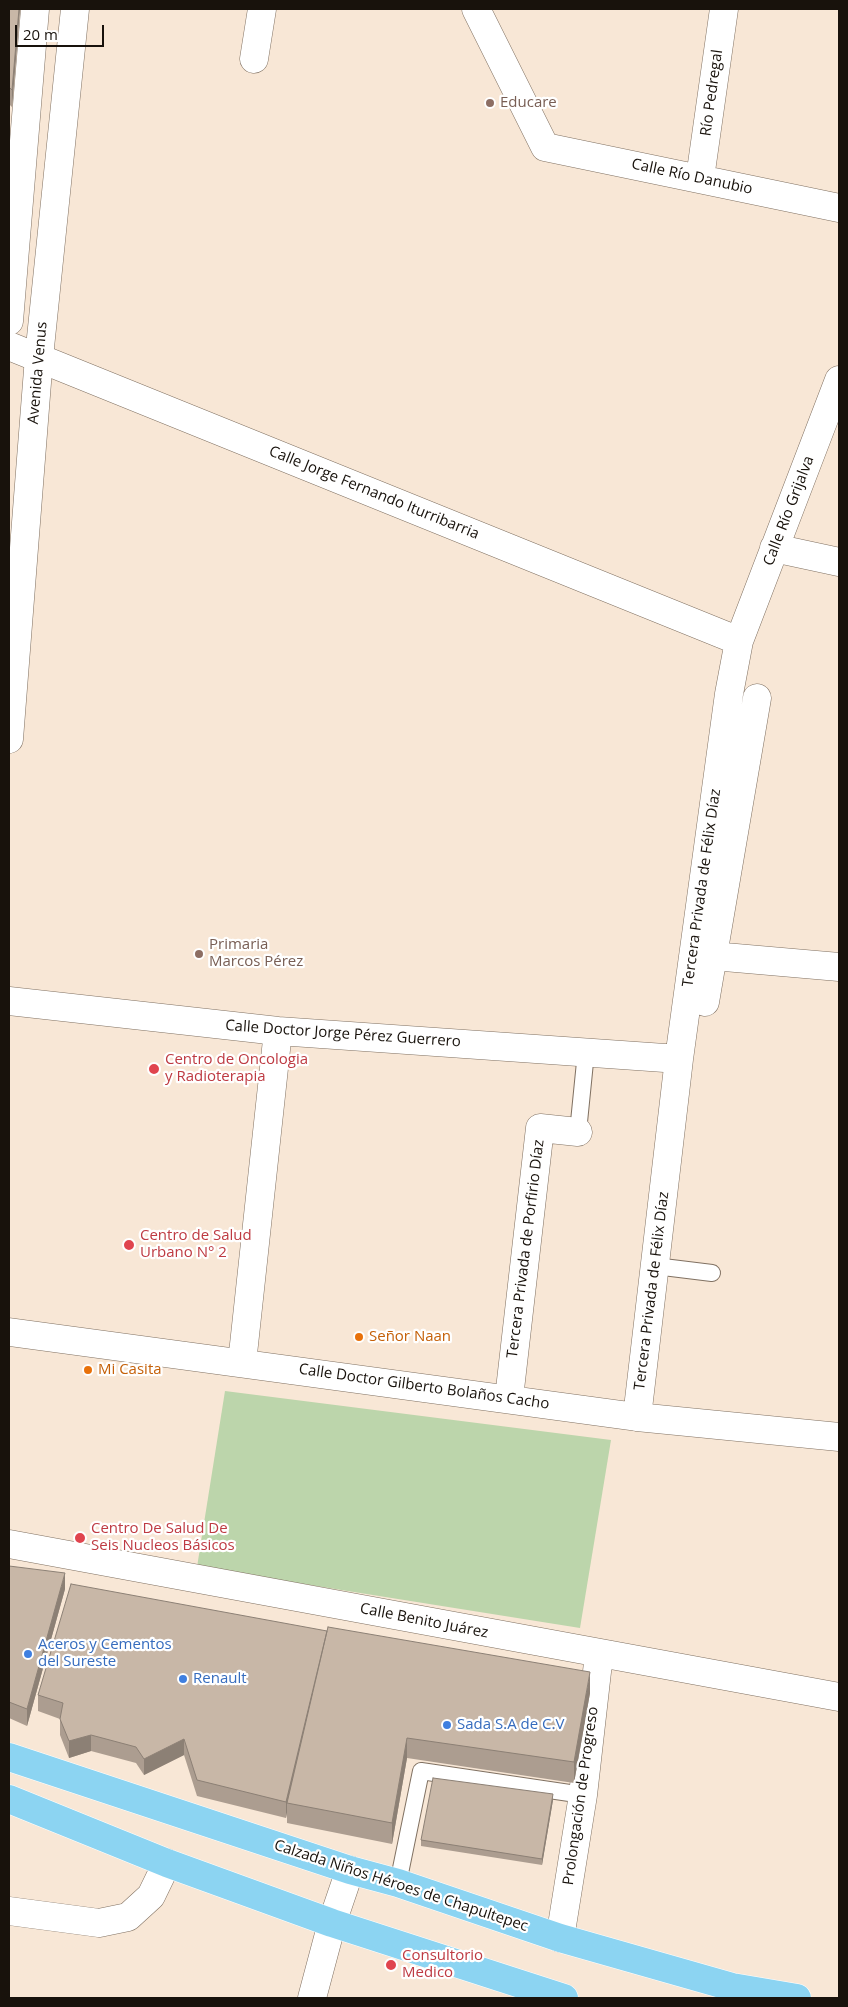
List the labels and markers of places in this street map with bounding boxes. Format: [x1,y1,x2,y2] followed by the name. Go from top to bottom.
[500,94,557,112] place label: Educare
[484,97,496,109] marker: Educare
[209,936,303,971] place label: Primaria Marcos Pérez
[193,948,205,960] marker: Primaria Marcos Pérez
[165,1051,308,1086] place label: Centro de Oncologia y Radioterapia
[147,1062,161,1076] marker: Centro de Oncologia y Radioterapia
[140,1227,252,1262] place label: Centro de Salud Urbano N° 2
[122,1238,136,1252] marker: Centro de Salud Urbano N° 2
[369,1328,451,1346] place label: Señor Naan
[353,1331,365,1343] marker: Señor Naan
[98,1361,162,1379] place label: Mi Casita
[82,1364,94,1376] marker: Mi Casita
[91,1520,235,1555] place label: Centro De Salud De Seis Nucleos Básicos
[73,1531,87,1545] marker: Centro De Salud De Seis Nucleos Básicos
[38,1636,172,1671] place label: Aceros y Cementos del Sureste
[22,1648,34,1660] marker: Aceros y Cementos del Sureste
[193,1670,247,1688] place label: Renault
[177,1673,189,1685] marker: Renault
[457,1716,564,1734] place label: Sada S.A de C.V
[441,1719,453,1731] marker: Sada S.A de C.V
[402,1947,483,1982] place label: Consultorio Medico
[384,1958,398,1972] marker: Consultorio Medico

